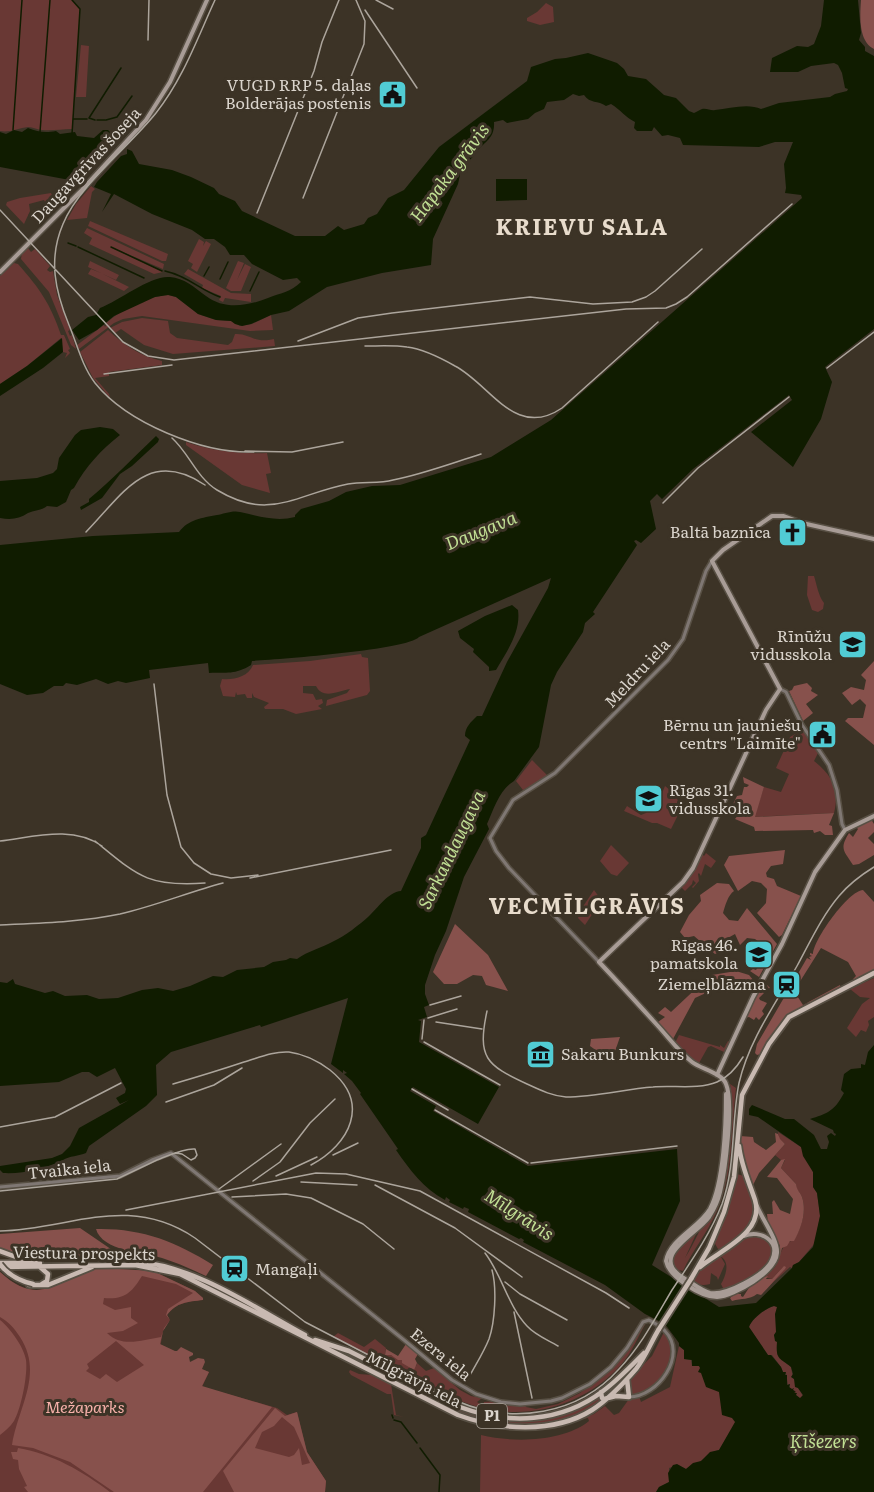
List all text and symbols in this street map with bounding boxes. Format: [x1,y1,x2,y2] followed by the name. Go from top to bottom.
[225,72,371,114] place label: VUGD RRP 5. daļas Bolderājas postenis
[376,78,408,110] public building icon: VUGD RRP 5. daļas Bolderājas postenis
[25,101,146,228] street label: Daugavgrīvas šoseja
[402,117,495,227] water label: Hapaka grāvis
[496,209,668,242] district label: KRIEVU SALA
[441,503,521,556] water label: Daugava
[776,516,808,548] church icon: Baltā baznīca
[670,519,771,543] place label: Baltā baznīca
[750,623,832,665] place label: Rīnūžu vidusskola
[837,629,869,661] school or university icon: Rīnūžu vidusskola
[598,632,675,712] street label: Meldru iela
[663,712,801,754] place label: Bērnu un jauniešu centrs "Laimīte"
[806,718,838,750] public building icon: Bērnu un jauniešu centrs "Laimīte"
[669,777,751,819] place label: Rīgas 31. vidusskola
[632,783,664,815] school or university icon: Rīgas 31. vidusskola
[410,785,491,913] water label: Sarkandaugava
[489,888,685,921] district label: VECMĪLGRĀVIS
[650,932,738,974] place label: Rīgas 46. pamatskola
[743,938,775,970] school or university icon: Rīgas 46. pamatskola
[771,968,803,1000] station icon: Ziemeļblāzma
[658,971,766,995] place label: Ziemeļblāzma
[524,1038,556,1070] museum icon: Sakaru Bunkurs
[561,1041,684,1065] place label: Sakaru Bunkurs
[26,1152,112,1184] street label: Tvaika iela
[480,1181,560,1246] water label: Mīlgrāvis
[13,1239,155,1265] street label: Viestura prospekts
[218,1253,250,1285] station icon: Mangaļi
[255,1256,318,1280] place label: Mangaļi
[406,1321,478,1386] street label: Ezera iela
[362,1344,467,1413] street label: Mīlgrāvja iela
[45,1394,125,1418] park label: Mežaparks
[477,1404,507,1428] road number: P1
[789,1427,857,1454] water label: Ķīšezers

